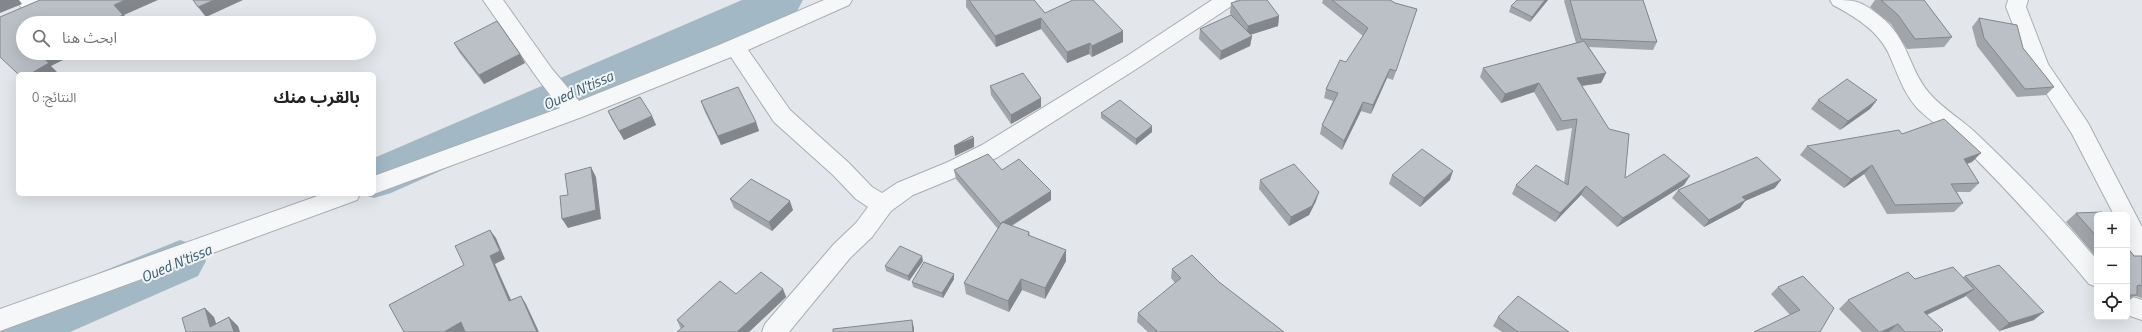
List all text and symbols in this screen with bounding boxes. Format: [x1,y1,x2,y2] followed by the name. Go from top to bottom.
[16,16,376,60] search box
[62,26,117,49] text: ابحث هنا
[30,27,52,49] icon: search
[539,64,618,116] water label: Oued N'tissa
[273,84,360,110] text: بالقرب منك
[32,87,76,107] text: النتائج: 0
[2094,212,2130,320] map controls
[2094,212,2130,248] button: +
[137,237,216,288] water label: Oued N'tissa
[2094,248,2130,284] button: −
[2094,284,2130,320] button: locate

